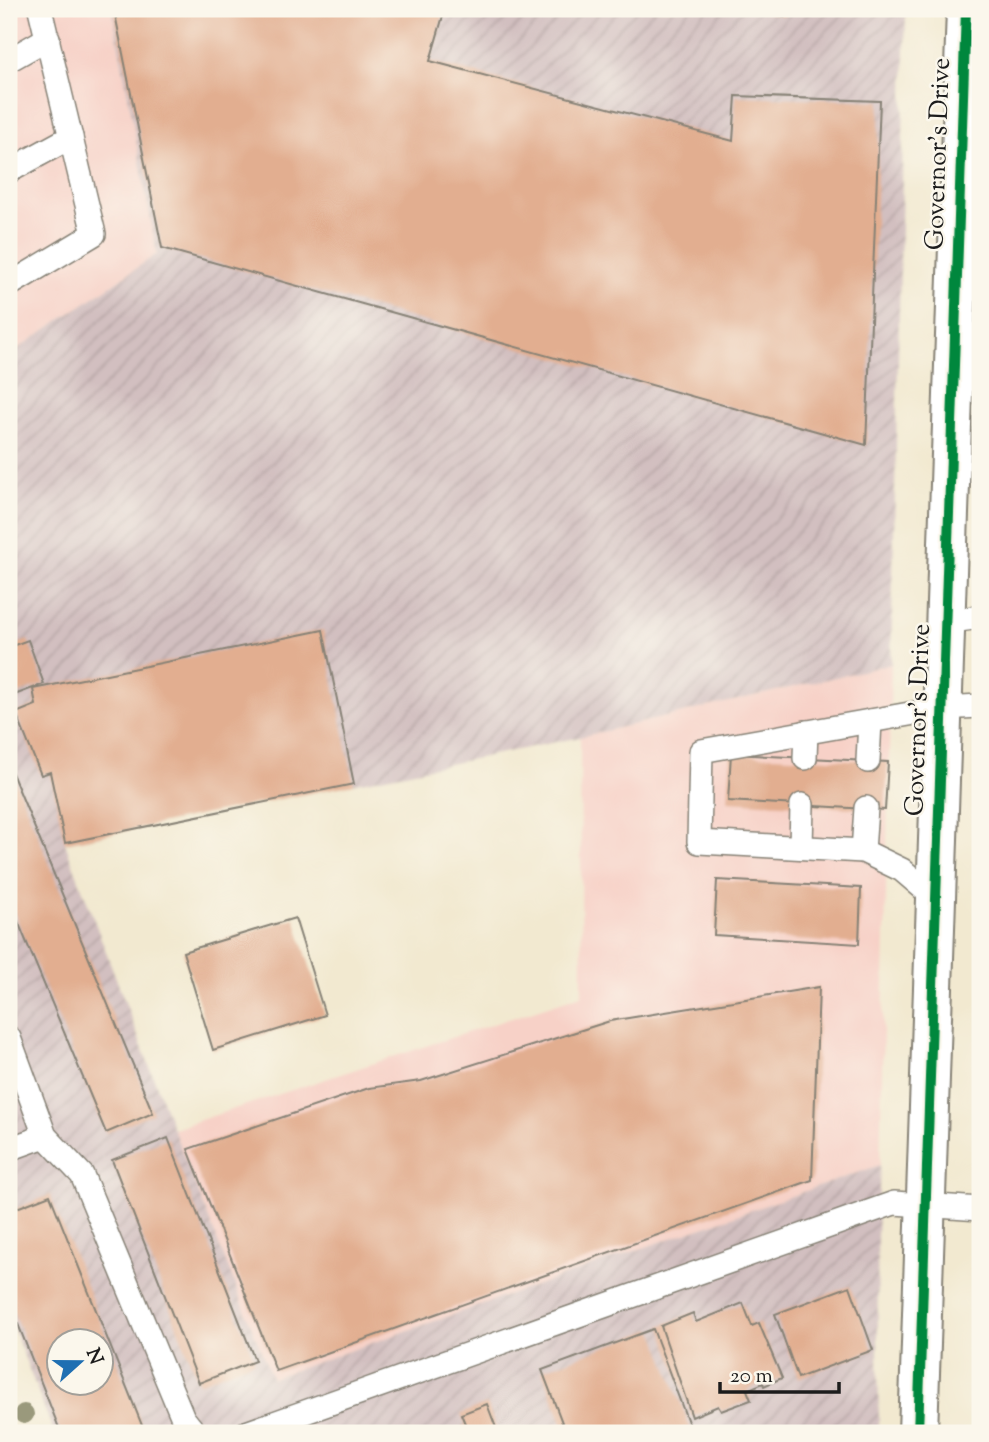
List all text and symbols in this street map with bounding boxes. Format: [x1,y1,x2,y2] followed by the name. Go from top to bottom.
[917,57,961,251] street label: Governor's Drive
[897,623,941,817] street label: Governor's Drive
[46,1326,116,1396] north arrow
[78,1345,109,1369] text: N
[720,1351,838,1395] scale bar
[730,1362,773,1392] text: 20 m

